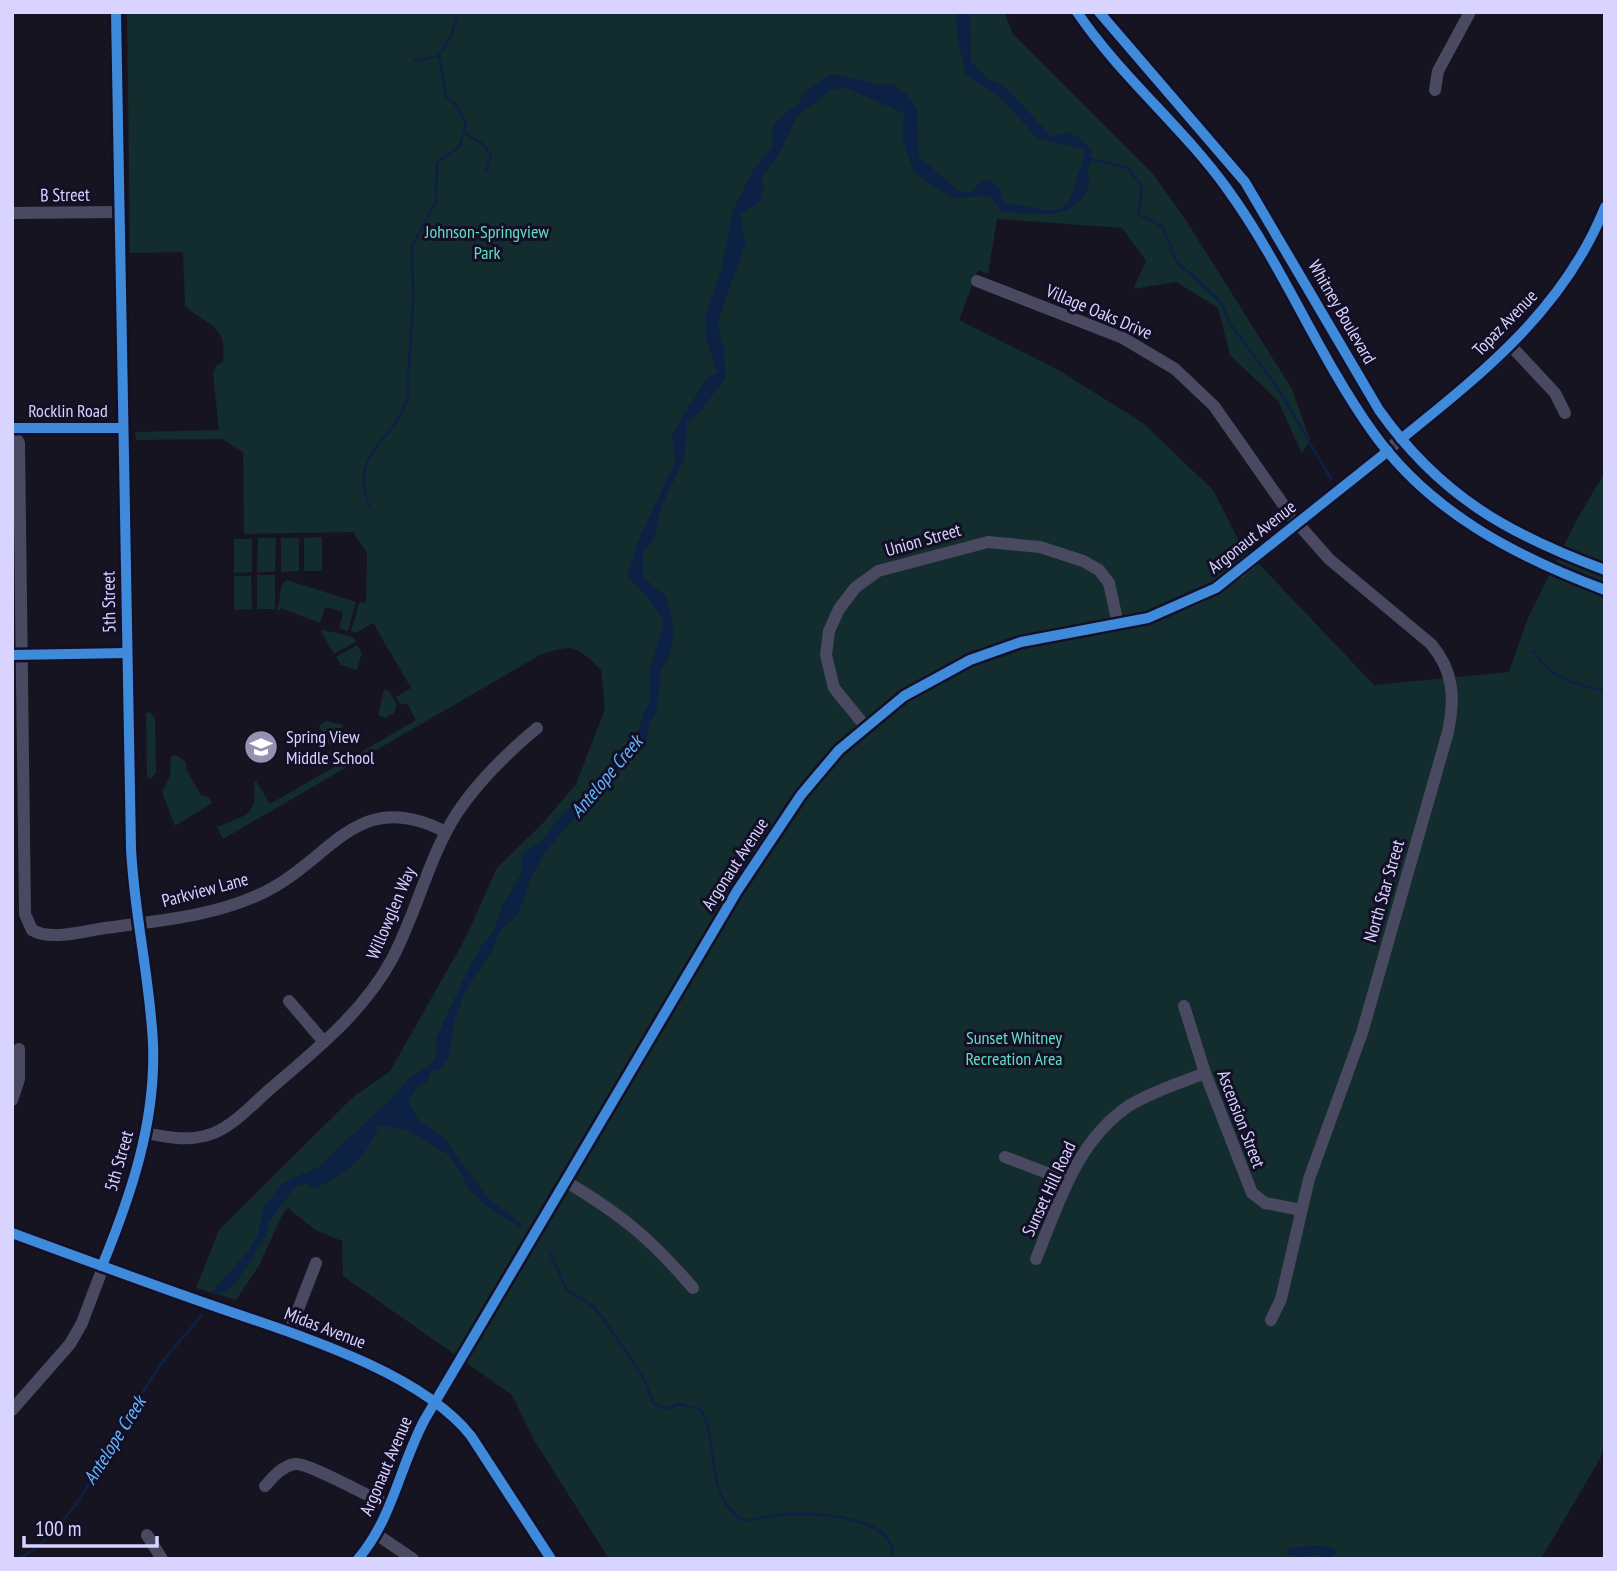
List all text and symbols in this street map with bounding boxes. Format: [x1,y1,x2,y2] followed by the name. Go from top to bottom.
[40,183,90,206] street label: B Street
[424,220,549,264] park label: Johnson-Springview Park
[1303,256,1381,368] street label: Whitney Boulevard
[1042,278,1156,344] street label: Village Oaks Drive
[1467,284,1542,361] street label: Topaz Avenue
[28,399,108,422] street label: Rocklin Road
[1203,495,1300,578] street label: Argonaut Avenue
[882,518,964,561] street label: Union Street
[96,571,121,633] street label: 5th Street
[286,725,375,769] place label: Spring View Middle School
[242,728,280,766] school or university icon: Spring View Middle School
[565,728,649,822] water label: Antelope Creek
[696,813,773,914] street label: Argonaut Avenue
[1358,837,1409,945] street label: North Star Street
[361,863,421,963] street label: Willowglen Way
[159,867,251,912] street label: Parkview Lane
[965,1026,1063,1070] park label: Sunset Whitney Recreation Area
[1212,1067,1271,1171] street label: Ascension Street
[99,1128,138,1194] street label: 5th Street
[1017,1138,1081,1240] street label: Sunset Hill Road
[281,1302,369,1354] street label: Midas Avenue
[77,1389,152,1489] water label: Antelope Creek
[354,1413,417,1519] street label: Argonaut Avenue
[24,1504,158,1548] scale bar
[35,1515,81,1542] text: 100 m

